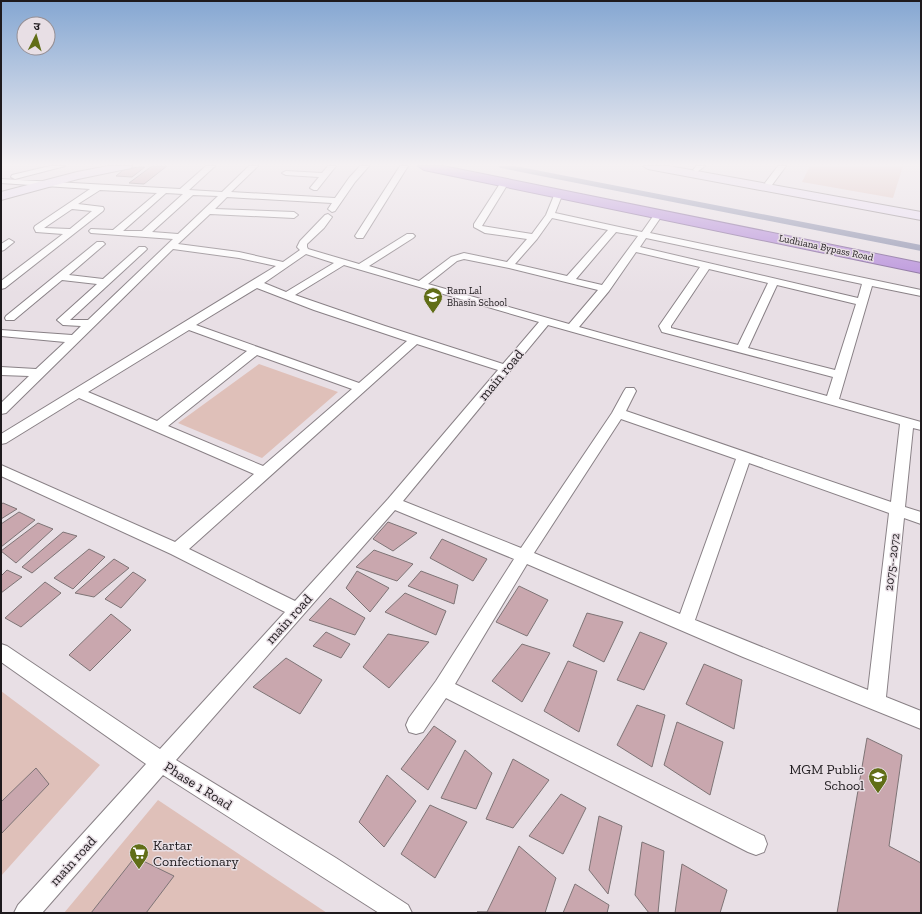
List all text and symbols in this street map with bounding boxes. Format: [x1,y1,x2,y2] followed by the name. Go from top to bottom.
[16,16,56,56] north arrow
[33,20,41,33] text: उ
[778,232,875,264] street label: Ludhiana Bypass Road
[447,285,507,309] place label: Ram Lal Bhasin School
[422,286,444,314] school or university icon: Ram Lal Bhasin School
[475,346,527,404] street label: main road
[882,532,902,592] street label: 2075--2072
[262,590,316,648] street label: main road
[161,758,236,814] street label: Phase 1 Road
[789,761,864,794] place label: MGM Public School
[867,766,889,794] school or university icon: MGM Public School
[46,832,100,890] street label: main road
[153,837,240,870] place label: Kartar Confectionary
[128,842,150,870] supermarket icon: Kartar Confectionary

